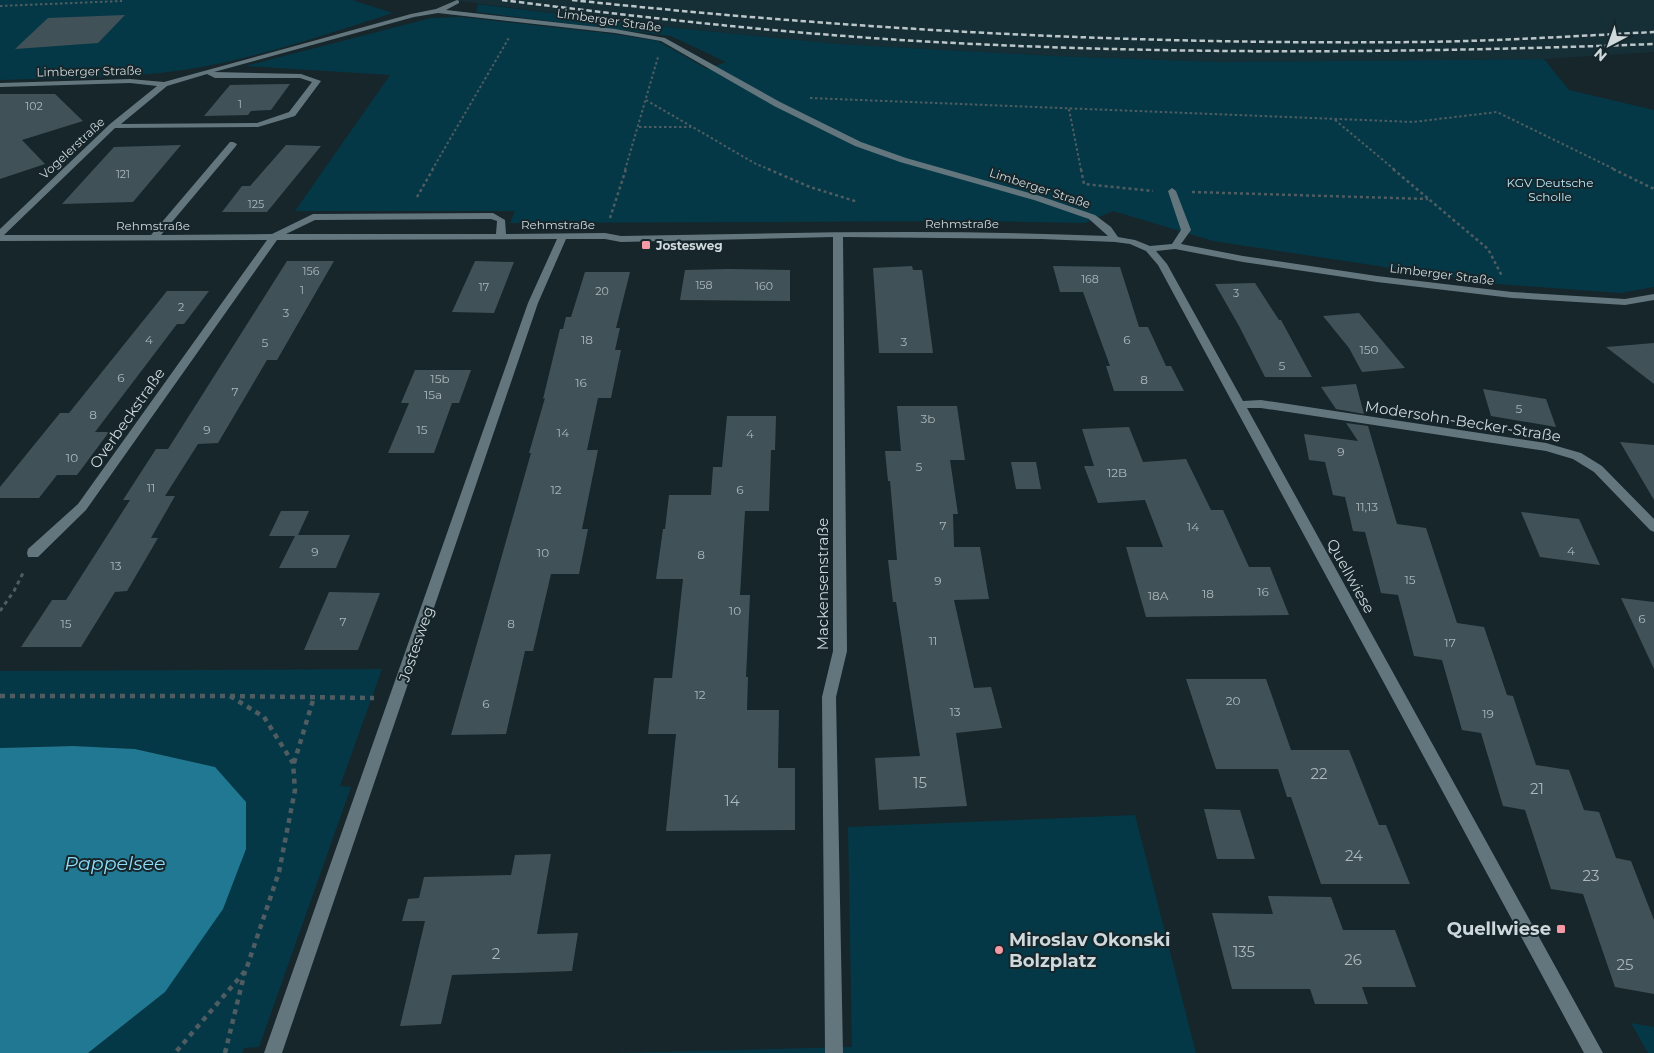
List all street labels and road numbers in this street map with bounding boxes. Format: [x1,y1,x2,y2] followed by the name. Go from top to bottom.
[556,5,662,35] street label: Limberger Straße
[36,63,142,79] street label: Limberger Straße
[36,114,108,182] street label: Vogelerstraße
[988,165,1092,211] street label: Limberger Straße
[925,216,999,231] street label: Rehmstraße
[521,217,595,232] street label: Rehmstraße
[116,218,190,233] street label: Rehmstraße
[1389,260,1495,288] street label: Limberger Straße
[85,364,169,472] street label: Overbeckstraße
[1364,396,1562,446] street label: Modersohn-Becker-Straße
[813,518,832,650] street label: Mackensenstraße
[1323,535,1379,617] street label: Quellwiese
[394,604,438,685] street label: Jostesweg

